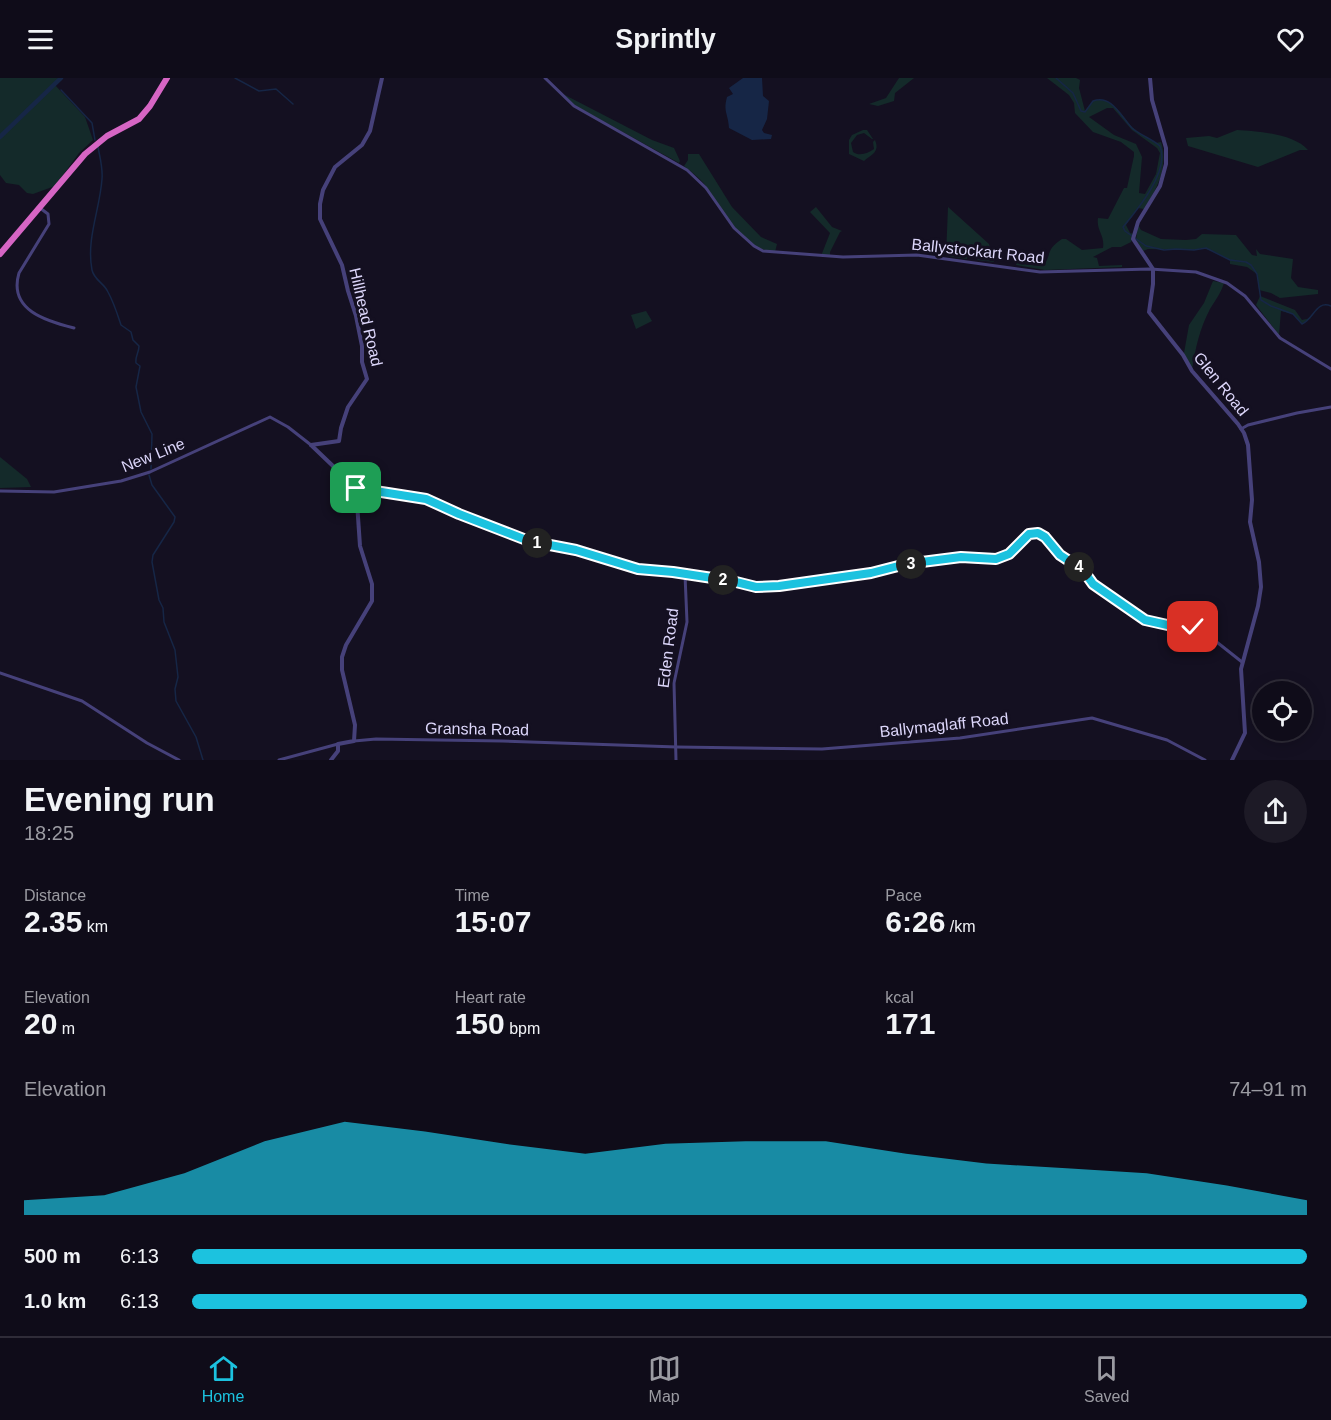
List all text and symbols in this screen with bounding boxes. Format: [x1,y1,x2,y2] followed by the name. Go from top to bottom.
[24,23,57,56] icon: menu
[1274,23,1307,56] icon: heart
[615,24,716,54] text: Sprintly
[911,236,1045,266] street label: Ballystockart Road
[346,266,386,368] street label: Hillhead Road
[1190,349,1252,419] street label: Glen Road
[119,435,187,475] street label: New Line
[330,462,381,513] pin
[339,471,372,504] icon: arrive
[522,528,552,558] pin: 1
[533,534,541,551] text: 1
[896,549,926,579] pin: 3
[1064,552,1094,582] pin: 4
[907,555,915,572] text: 3
[1075,558,1083,575] text: 4
[708,565,738,595] pin: 2
[719,571,727,588] text: 2
[1167,601,1218,652] pin
[655,607,681,689] street label: Eden Road
[1176,610,1209,643] icon: check
[1252,681,1312,741] map controls
[1252,681,1312,741] button: locate
[879,710,1009,740] street label: Ballymaglaff Road
[425,720,529,738] street label: Gransha Road
[1244,780,1307,843] button: share
[24,781,215,818] text: Evening run
[24,822,74,844] text: 18:25
[24,887,86,904] text: Distance
[455,887,490,904] text: Time
[885,887,922,904] text: Pace
[24,905,82,938] text: 2.35
[455,905,531,938] text: 15:07
[885,905,945,938] text: 6:26
[82,918,108,935] text: km
[945,918,976,935] text: /km
[24,989,90,1006] text: Elevation
[455,989,526,1006] text: Heart rate
[885,989,914,1006] text: kcal
[24,1007,57,1040] text: 20
[455,1007,505,1040] text: 150
[885,1007,935,1040] text: 171
[57,1020,75,1037] text: m
[505,1020,540,1037] text: bpm
[24,1078,106,1100] text: Elevation
[1229,1078,1307,1100] text: 74–91 m
[24,1245,81,1267] text: 500 m
[120,1245,159,1267] text: 6:13
[24,1290,86,1312] text: 1.0 km
[120,1290,159,1312] text: 6:13
[202,1352,244,1406] tab: Home
[648,1352,681,1406] tab: Map
[1084,1352,1129,1406] tab: Saved

